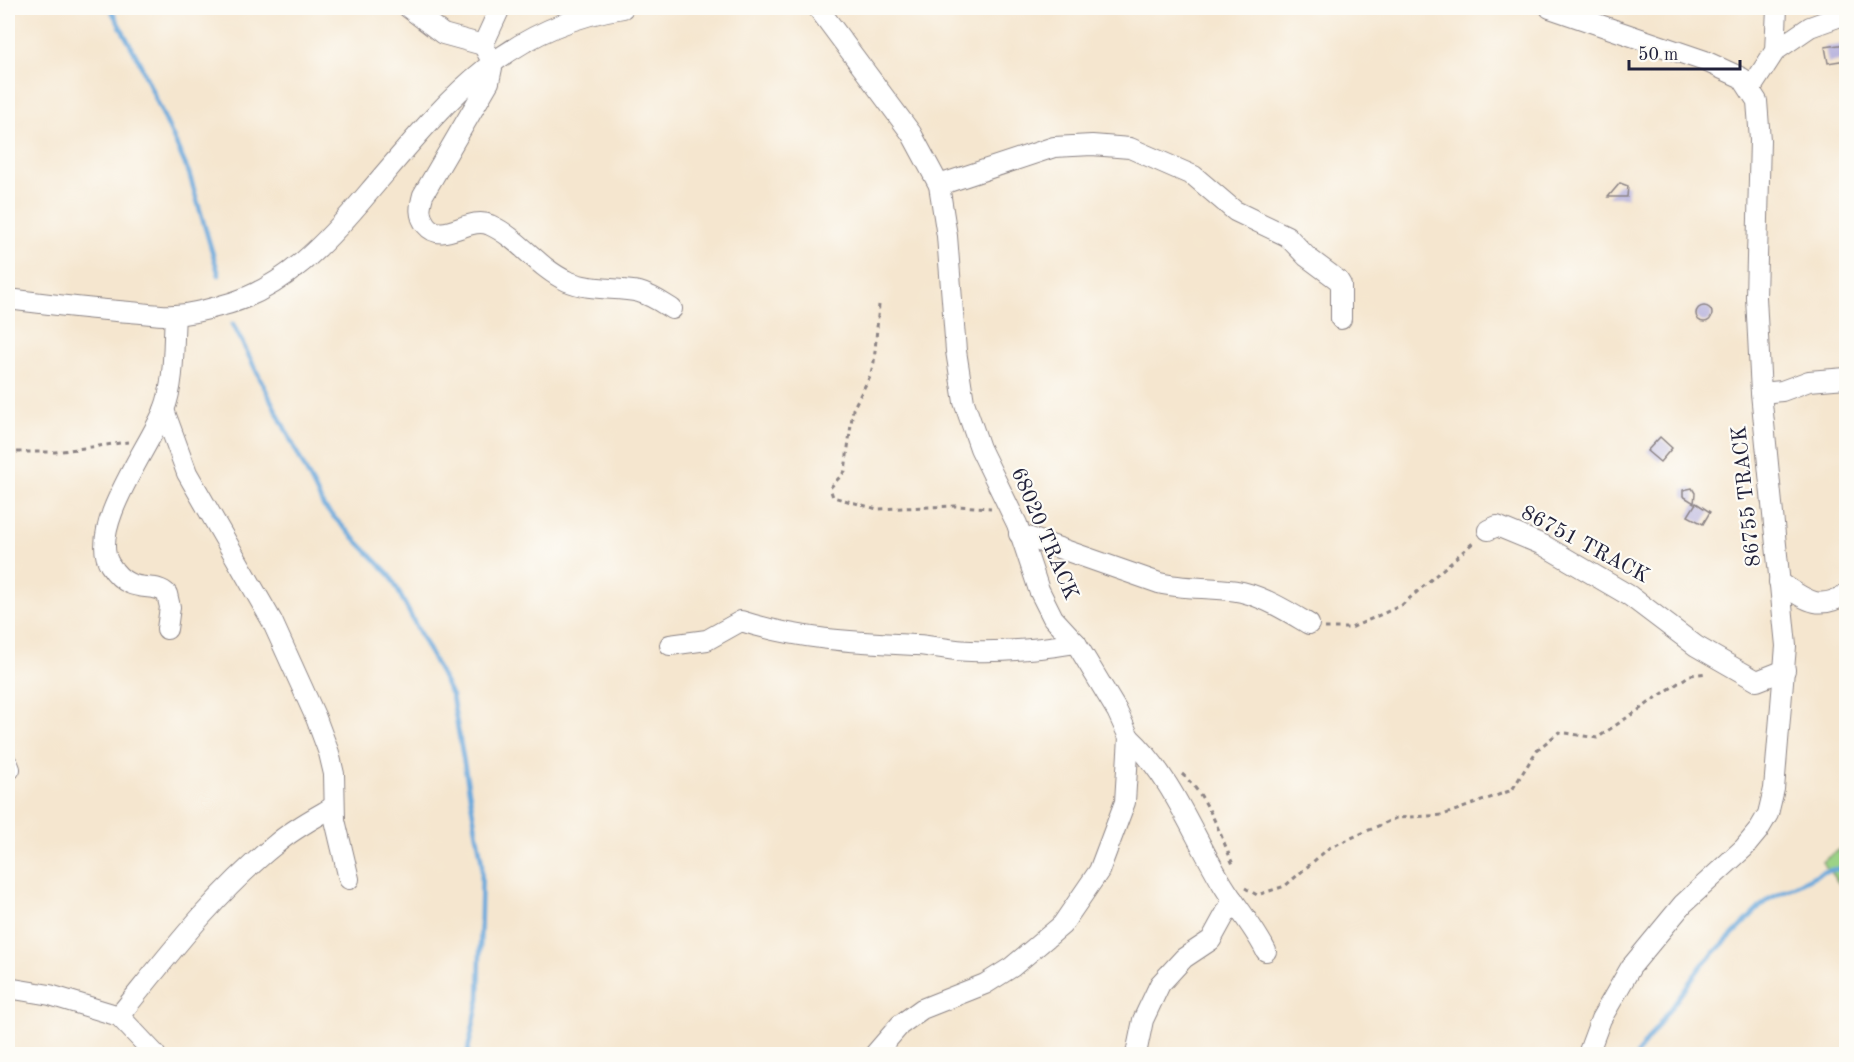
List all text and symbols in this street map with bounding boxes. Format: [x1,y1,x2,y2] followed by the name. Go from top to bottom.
[1629,33,1740,71] scale bar
[1638,46,1678,64] text: 50 m
[1729,424,1765,568] street label: 86755 TRACK
[1007,465,1081,603] street label: 68020 TRACK
[1517,502,1653,588] street label: 86751 TRACK

